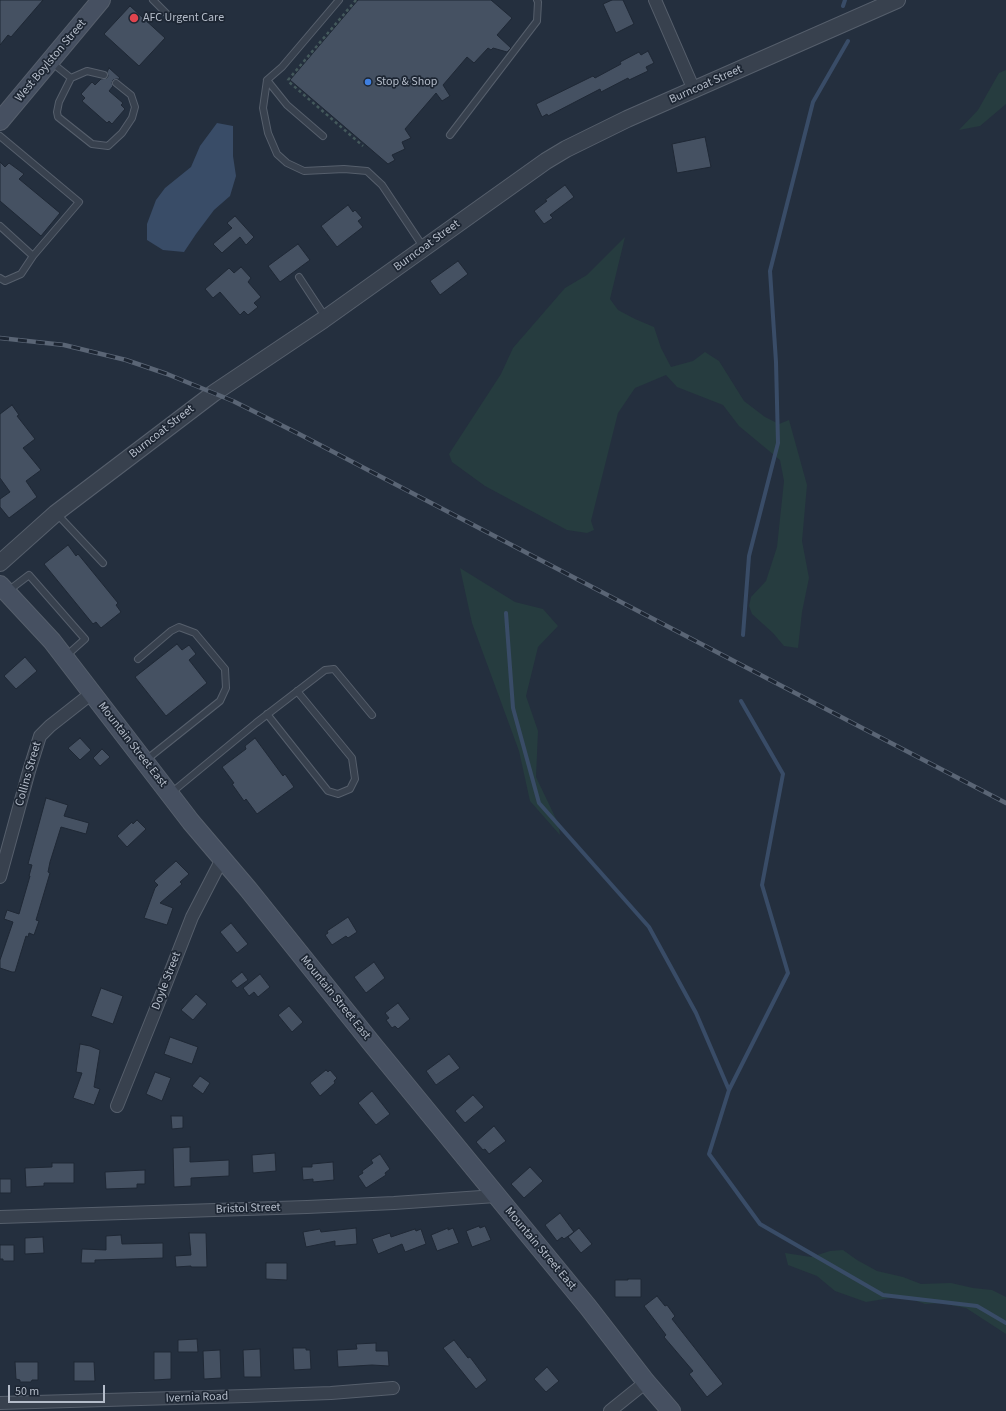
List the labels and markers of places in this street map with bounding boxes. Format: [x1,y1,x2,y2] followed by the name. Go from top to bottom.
[143,11,224,25] place label: AFC Urgent Care
[128,12,140,24] marker: AFC Urgent Care
[376,75,437,89] place label: Stop & Shop
[363,77,373,87] marker: Stop & Shop

